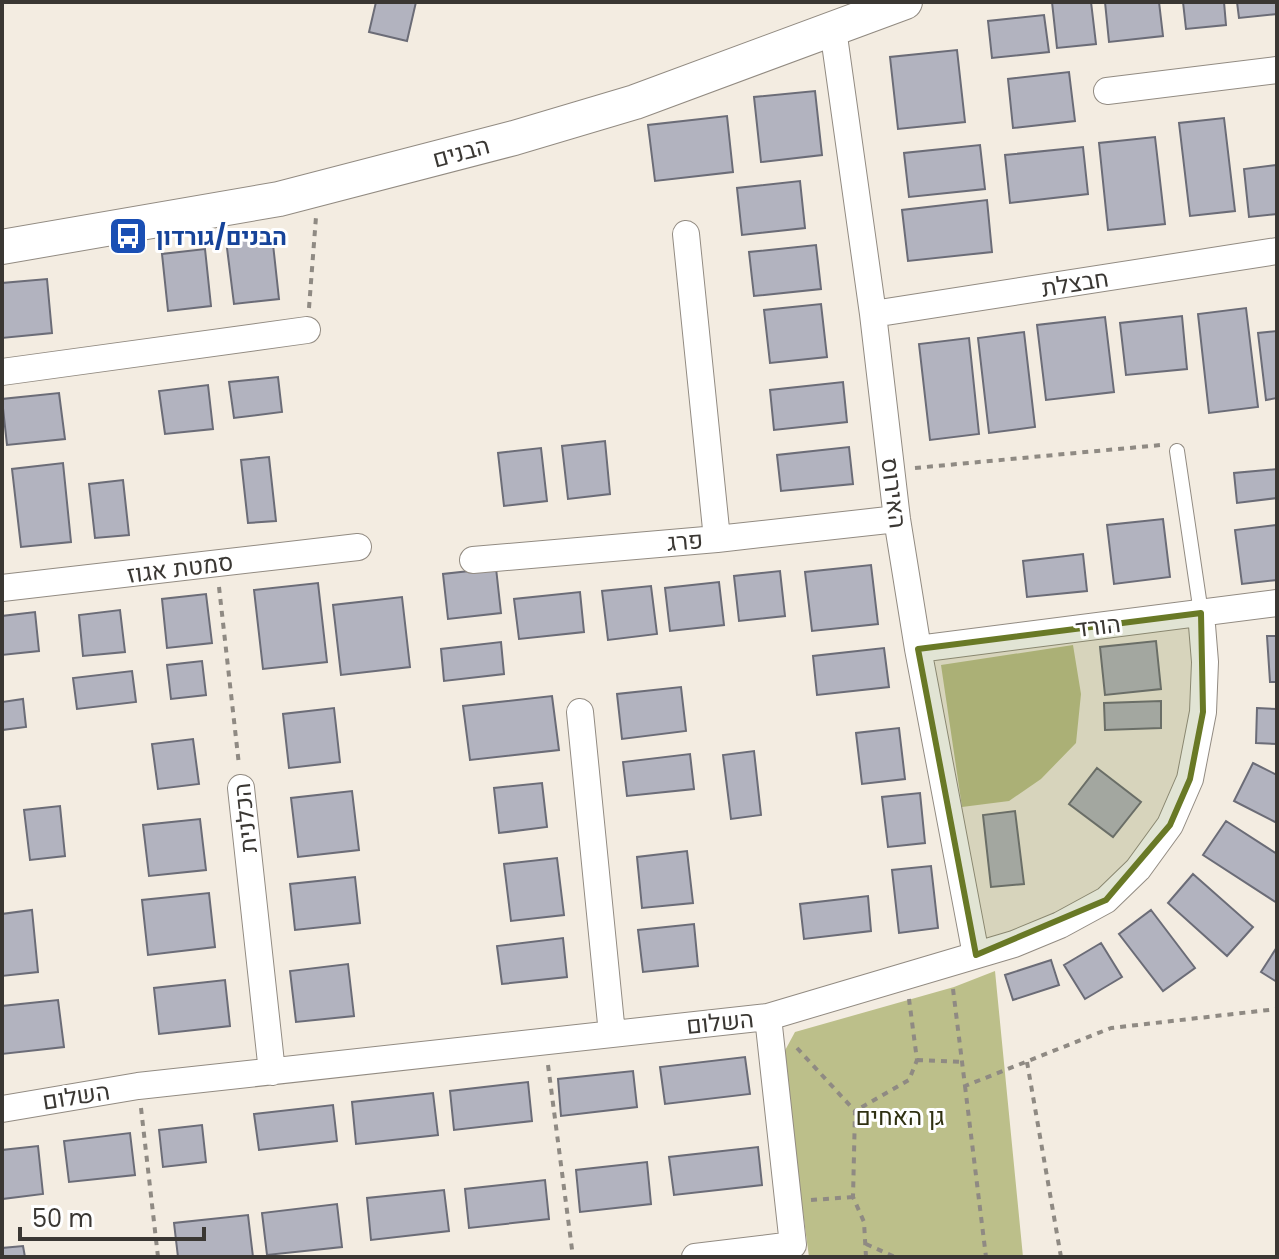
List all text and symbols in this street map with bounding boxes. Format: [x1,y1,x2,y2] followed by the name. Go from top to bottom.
[429,129,493,175] street label: הבנים
[107,215,149,257] bus stop icon: הבנים/גורדון
[156,220,287,253] place label: הבנים/גורדון
[1039,261,1111,305] street label: חבצלת
[873,456,915,530] street label: האירוס
[666,523,704,559] street label: פרג
[125,545,235,591] street label: סמטת אגוז
[1073,607,1123,645] street label: הורד
[225,781,265,855] street label: הכלנית
[685,1002,755,1042] street label: השלום
[40,1074,112,1118] street label: השלום
[855,1100,945,1133] park label: גן האחים
[20,1191,204,1241] scale bar
[32,1202,93,1235] text: 50 m

